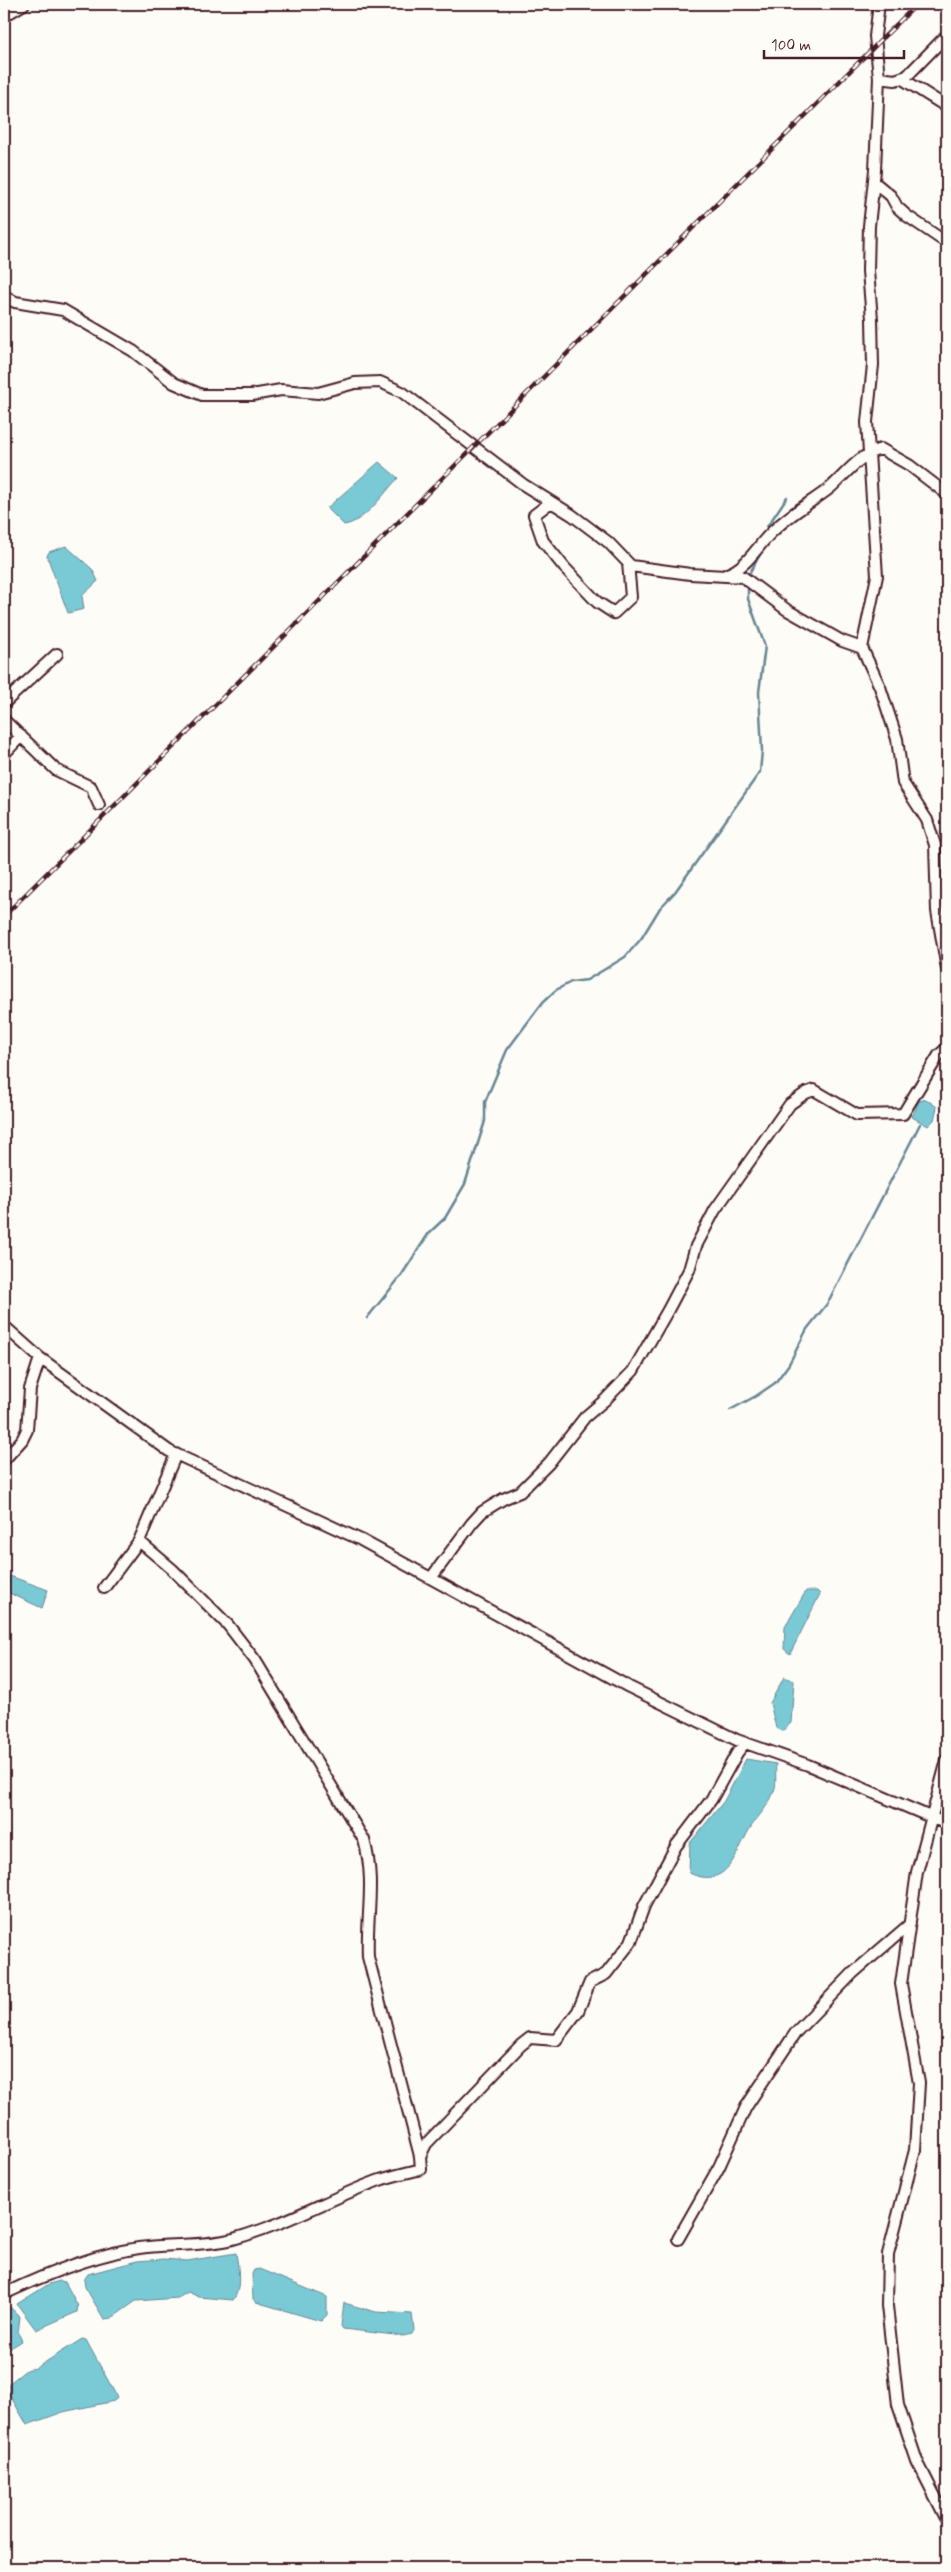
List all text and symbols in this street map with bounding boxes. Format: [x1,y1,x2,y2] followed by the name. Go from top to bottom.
[764,28,904,60] scale bar
[771,36,811,56] text: 100 m

